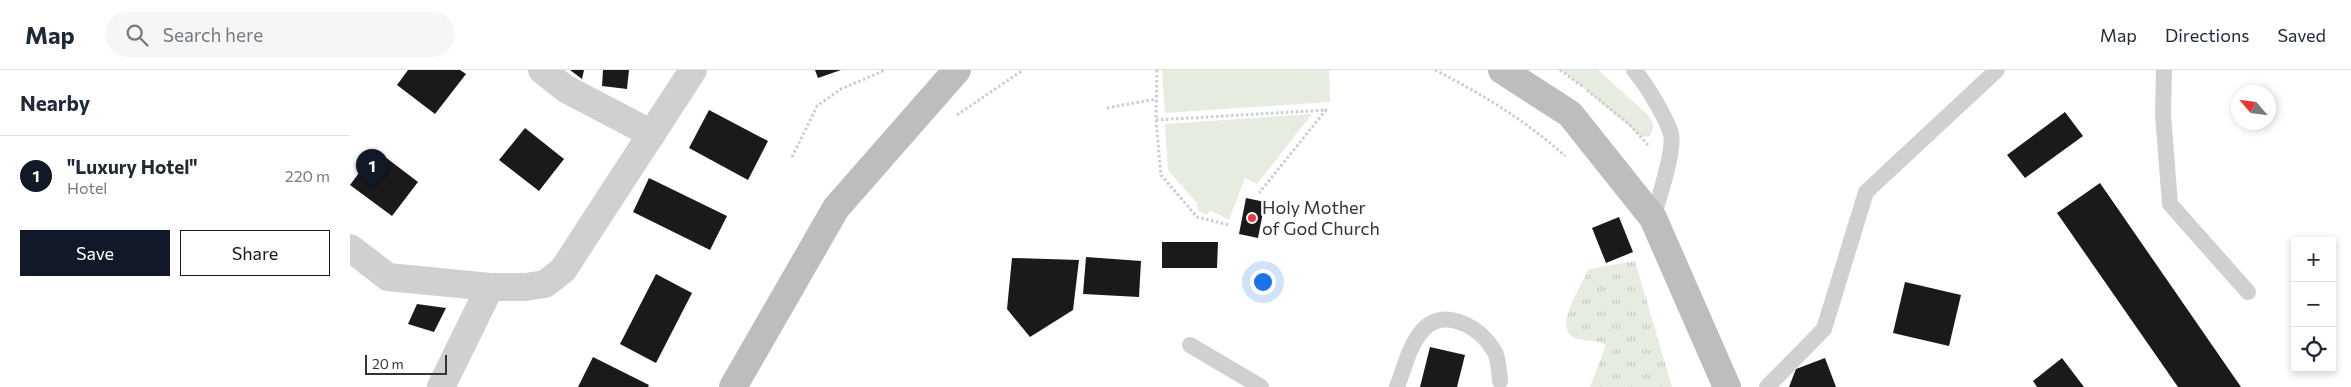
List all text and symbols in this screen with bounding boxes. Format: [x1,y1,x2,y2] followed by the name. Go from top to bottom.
[105,12,455,57] search box
[25,20,75,49] text: Map
[123,21,151,49] icon: search
[163,23,263,46] text: Search here
[2100,24,2137,46] text: Map
[2165,24,2249,46] text: Directions
[2277,24,2326,46] text: Saved
[2231,85,2276,130] north arrow
[20,90,90,115] text: Nearby
[356,149,388,190] pin: 1
[67,155,198,178] text: "Luxury Hotel"
[32,166,40,185] text: 1
[285,166,330,185] text: 220 m
[67,178,107,197] text: Hotel
[1262,196,1380,239] place label: Holy Mother of God Church
[1246,212,1258,224] marker: Holy Mother of God Church
[20,230,170,276] button: Save
[180,230,330,276] button: Share
[2291,237,2336,372] map controls
[2291,237,2336,282] button: +
[1250,269,1276,295] your location
[2291,282,2336,327] button: −
[2291,327,2336,372] button: locate
[365,352,448,375] scale bar
[372,355,404,372] text: 20 m

